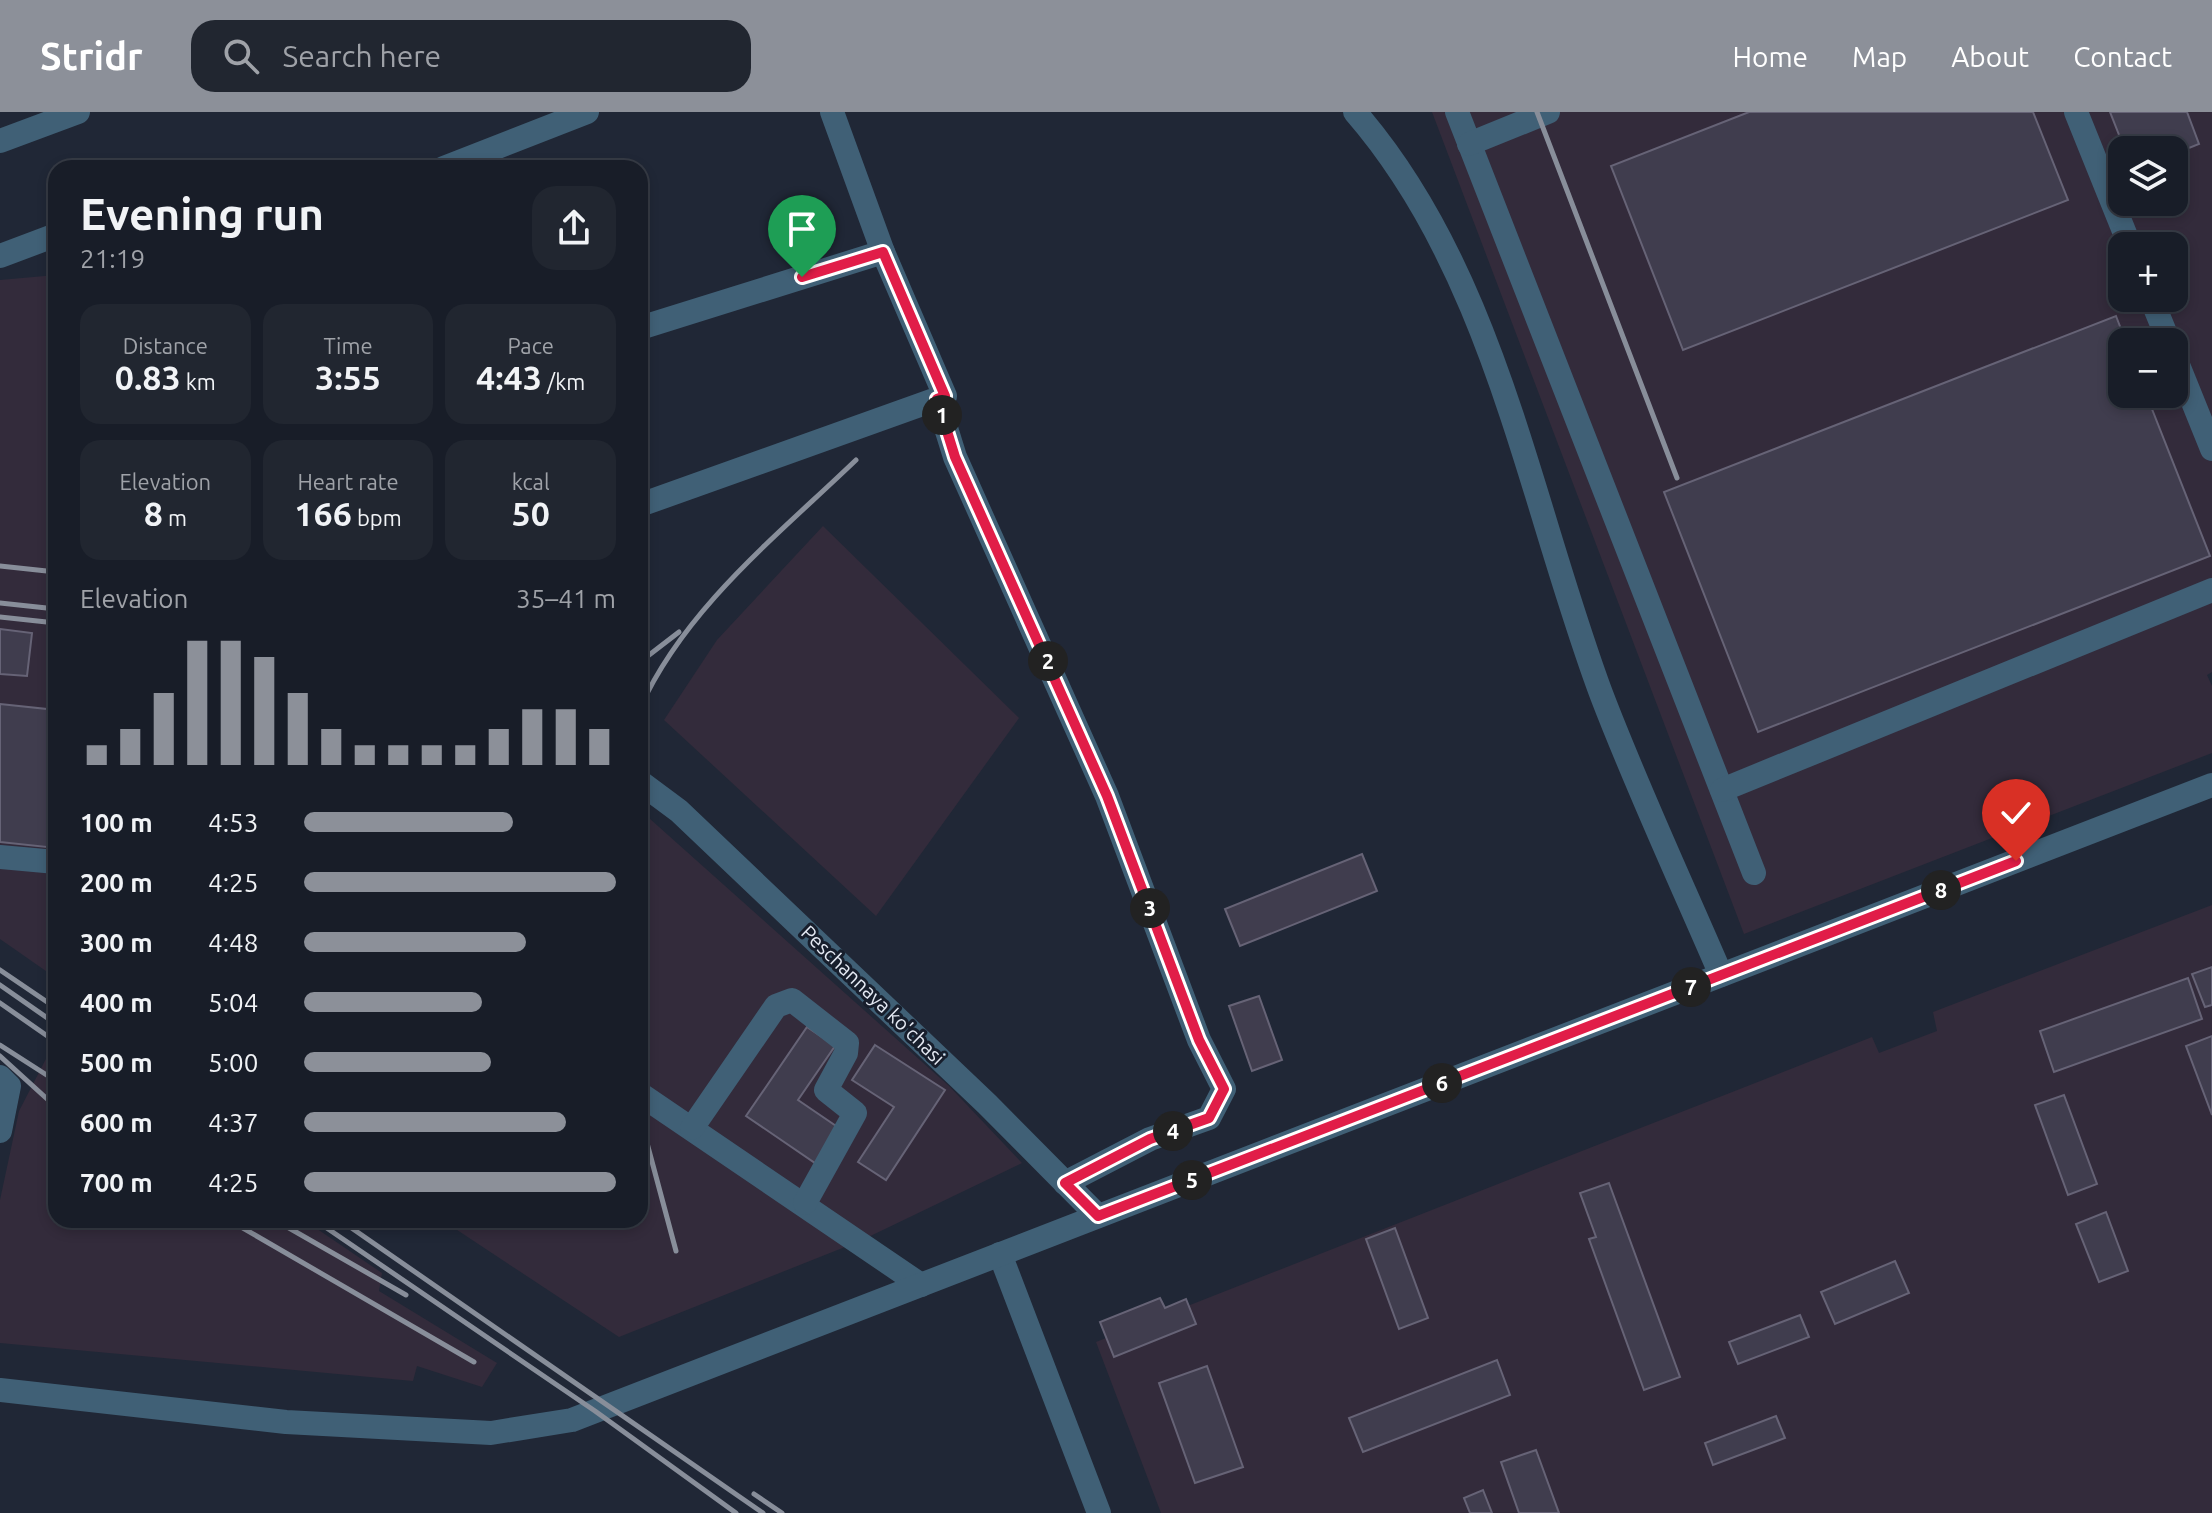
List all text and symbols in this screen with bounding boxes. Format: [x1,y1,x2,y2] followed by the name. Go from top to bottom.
[191,20,751,92] search box
[219,34,263,78] icon: search
[40,35,143,77] text: Stridr
[283,39,441,73] text: Search here
[1733,41,1808,72] text: Home
[1852,41,1907,72] text: Map
[1951,41,2029,72] text: About
[2073,41,2172,72] text: Contact
[2108,136,2188,408] map controls
[2108,136,2188,216] button: layers
[532,186,616,270] button: share
[80,189,324,238] text: Evening run
[768,195,836,277] pin
[780,207,824,251] icon: arrive
[2108,232,2188,312] button: +
[80,244,145,273] text: 21:19
[2108,328,2188,408] button: −
[123,333,208,358] text: Distance
[323,333,373,358] text: Time
[507,333,554,358] text: Pace
[115,358,181,396] text: 0.83
[315,358,381,396] text: 3:55
[476,358,542,396] text: 4:43
[181,369,216,394] text: km
[542,369,585,394] text: /km
[922,395,962,435] pin: 1
[936,402,948,427] text: 1
[119,469,211,494] text: Elevation
[297,469,399,494] text: Heart rate
[512,469,550,494] text: kcal
[144,494,163,532] text: 8
[294,494,352,532] text: 166
[511,494,550,532] text: 50
[163,505,187,530] text: m
[352,505,402,530] text: bpm
[80,584,188,613] text: Elevation
[516,584,616,613] text: 35–41 m
[1028,641,1068,681] pin: 2
[1042,648,1054,673] text: 2
[1982,779,2050,861] pin
[1994,791,2038,835] icon: check
[80,808,153,837] text: 100 m
[208,808,258,837] text: 4:53
[80,868,153,897] text: 200 m
[208,868,258,897] text: 4:25
[1921,870,1961,910] pin: 8
[1935,877,1947,902] text: 8
[1130,888,1170,928] pin: 3
[1144,895,1156,920] text: 3
[797,920,950,1069] street label: Peschannaya ko'chasi
[80,928,153,957] text: 300 m
[208,928,258,957] text: 4:48
[1671,967,1711,1007] pin: 7
[1685,974,1697,999] text: 7
[80,988,153,1017] text: 400 m
[208,988,258,1017] text: 5:04
[80,1048,153,1077] text: 500 m
[208,1048,258,1077] text: 5:00
[1422,1063,1462,1103] pin: 6
[1436,1070,1448,1095] text: 6
[80,1108,153,1137] text: 600 m
[208,1108,258,1137] text: 4:37
[1153,1111,1193,1151] pin: 4
[1167,1118,1179,1143] text: 4
[1172,1160,1212,1200] pin: 5
[1186,1167,1198,1192] text: 5
[80,1168,153,1197] text: 700 m
[208,1168,258,1197] text: 4:25

